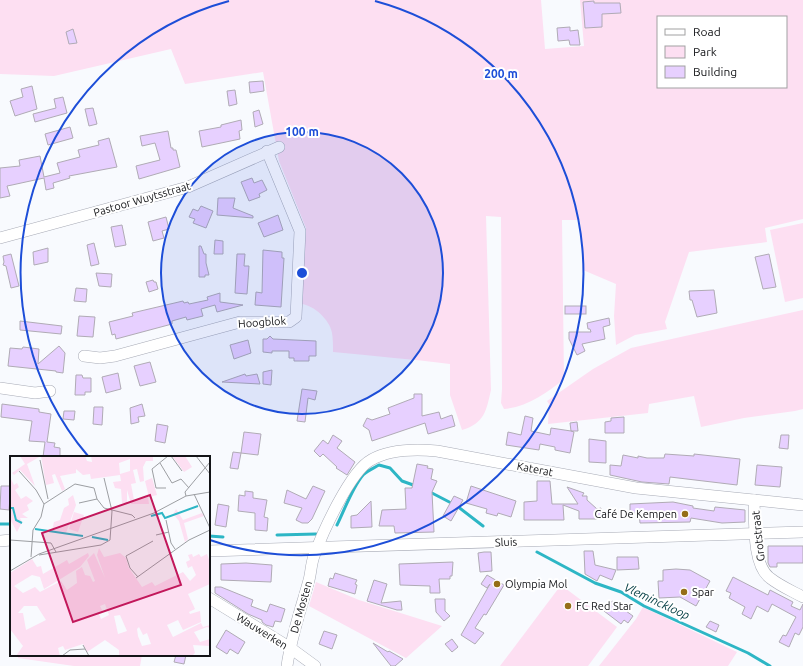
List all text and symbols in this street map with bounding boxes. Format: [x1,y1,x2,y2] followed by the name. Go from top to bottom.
[657,16,787,88] legend
[693,25,721,38] text: Road
[693,45,717,58] text: Park
[693,65,737,78] text: Building
[484,67,518,80] text: 200 m
[285,125,319,138] text: 100 m
[92,179,193,219] street label: Pastoor Wuytsstraat
[295,266,309,280] centre of rings
[238,314,287,330] street label: Hoogblok
[10,456,210,656] inset map
[516,460,555,479] street label: Katerat
[595,508,677,520] place label: Café De Kempen
[680,509,690,519] marker: Café De Kempen
[749,509,767,562] street label: Grotstraat
[495,536,518,548] street label: Sluis
[505,578,567,590] place label: Olympia Mol
[288,579,314,635] street label: De Mosten
[492,579,502,589] marker: Olympia Mol
[622,580,692,622] water label: Vleminckloop
[692,586,715,598] place label: Spar
[679,587,689,597] marker: Spar
[576,600,634,612] place label: FC Red Star
[563,601,573,611] marker: FC Red Star
[234,610,290,652] street label: Wauwerken

